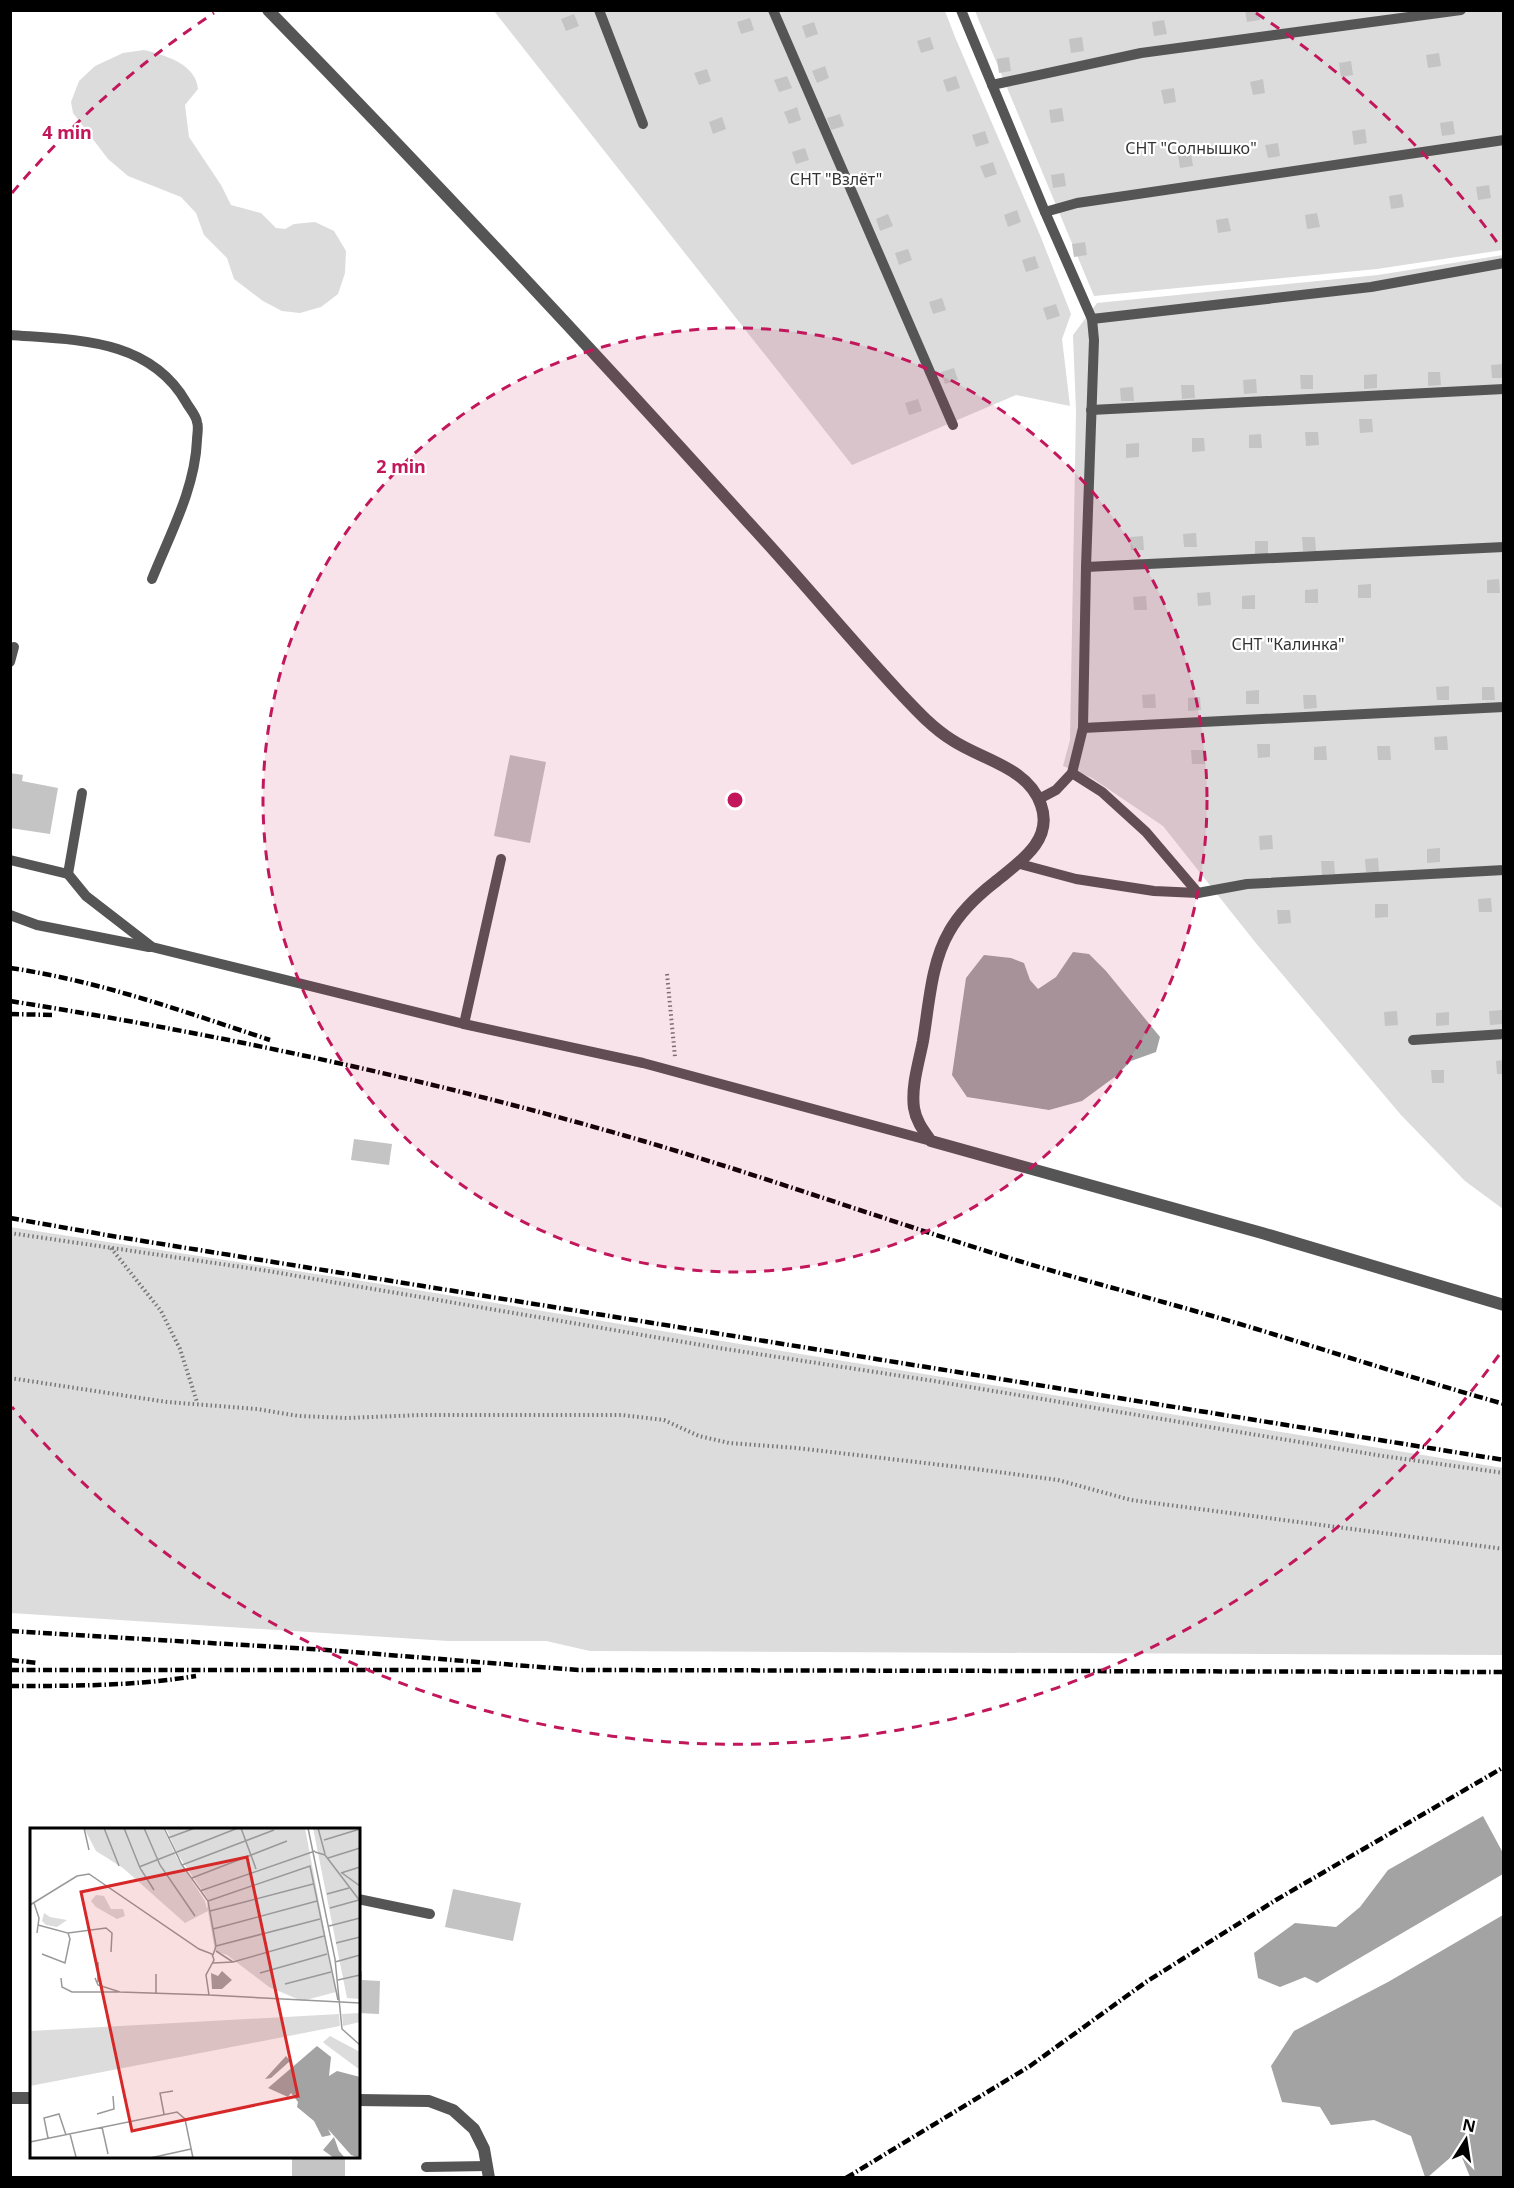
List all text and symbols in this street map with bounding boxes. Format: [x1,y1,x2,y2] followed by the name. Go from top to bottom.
[42,120,92,144] text: 4 min
[1125,137,1257,159] park label: СНТ "Солнышко"
[790,168,882,190] park label: СНТ "Взлёт"
[376,454,426,478] text: 2 min
[1231,633,1345,655] park label: СНТ "Калинка"
[725,790,745,810] centre of rings
[30,1828,360,2158] inset map
[1436,2110,1496,2170] north arrow
[1460,2113,1478,2137] text: N

